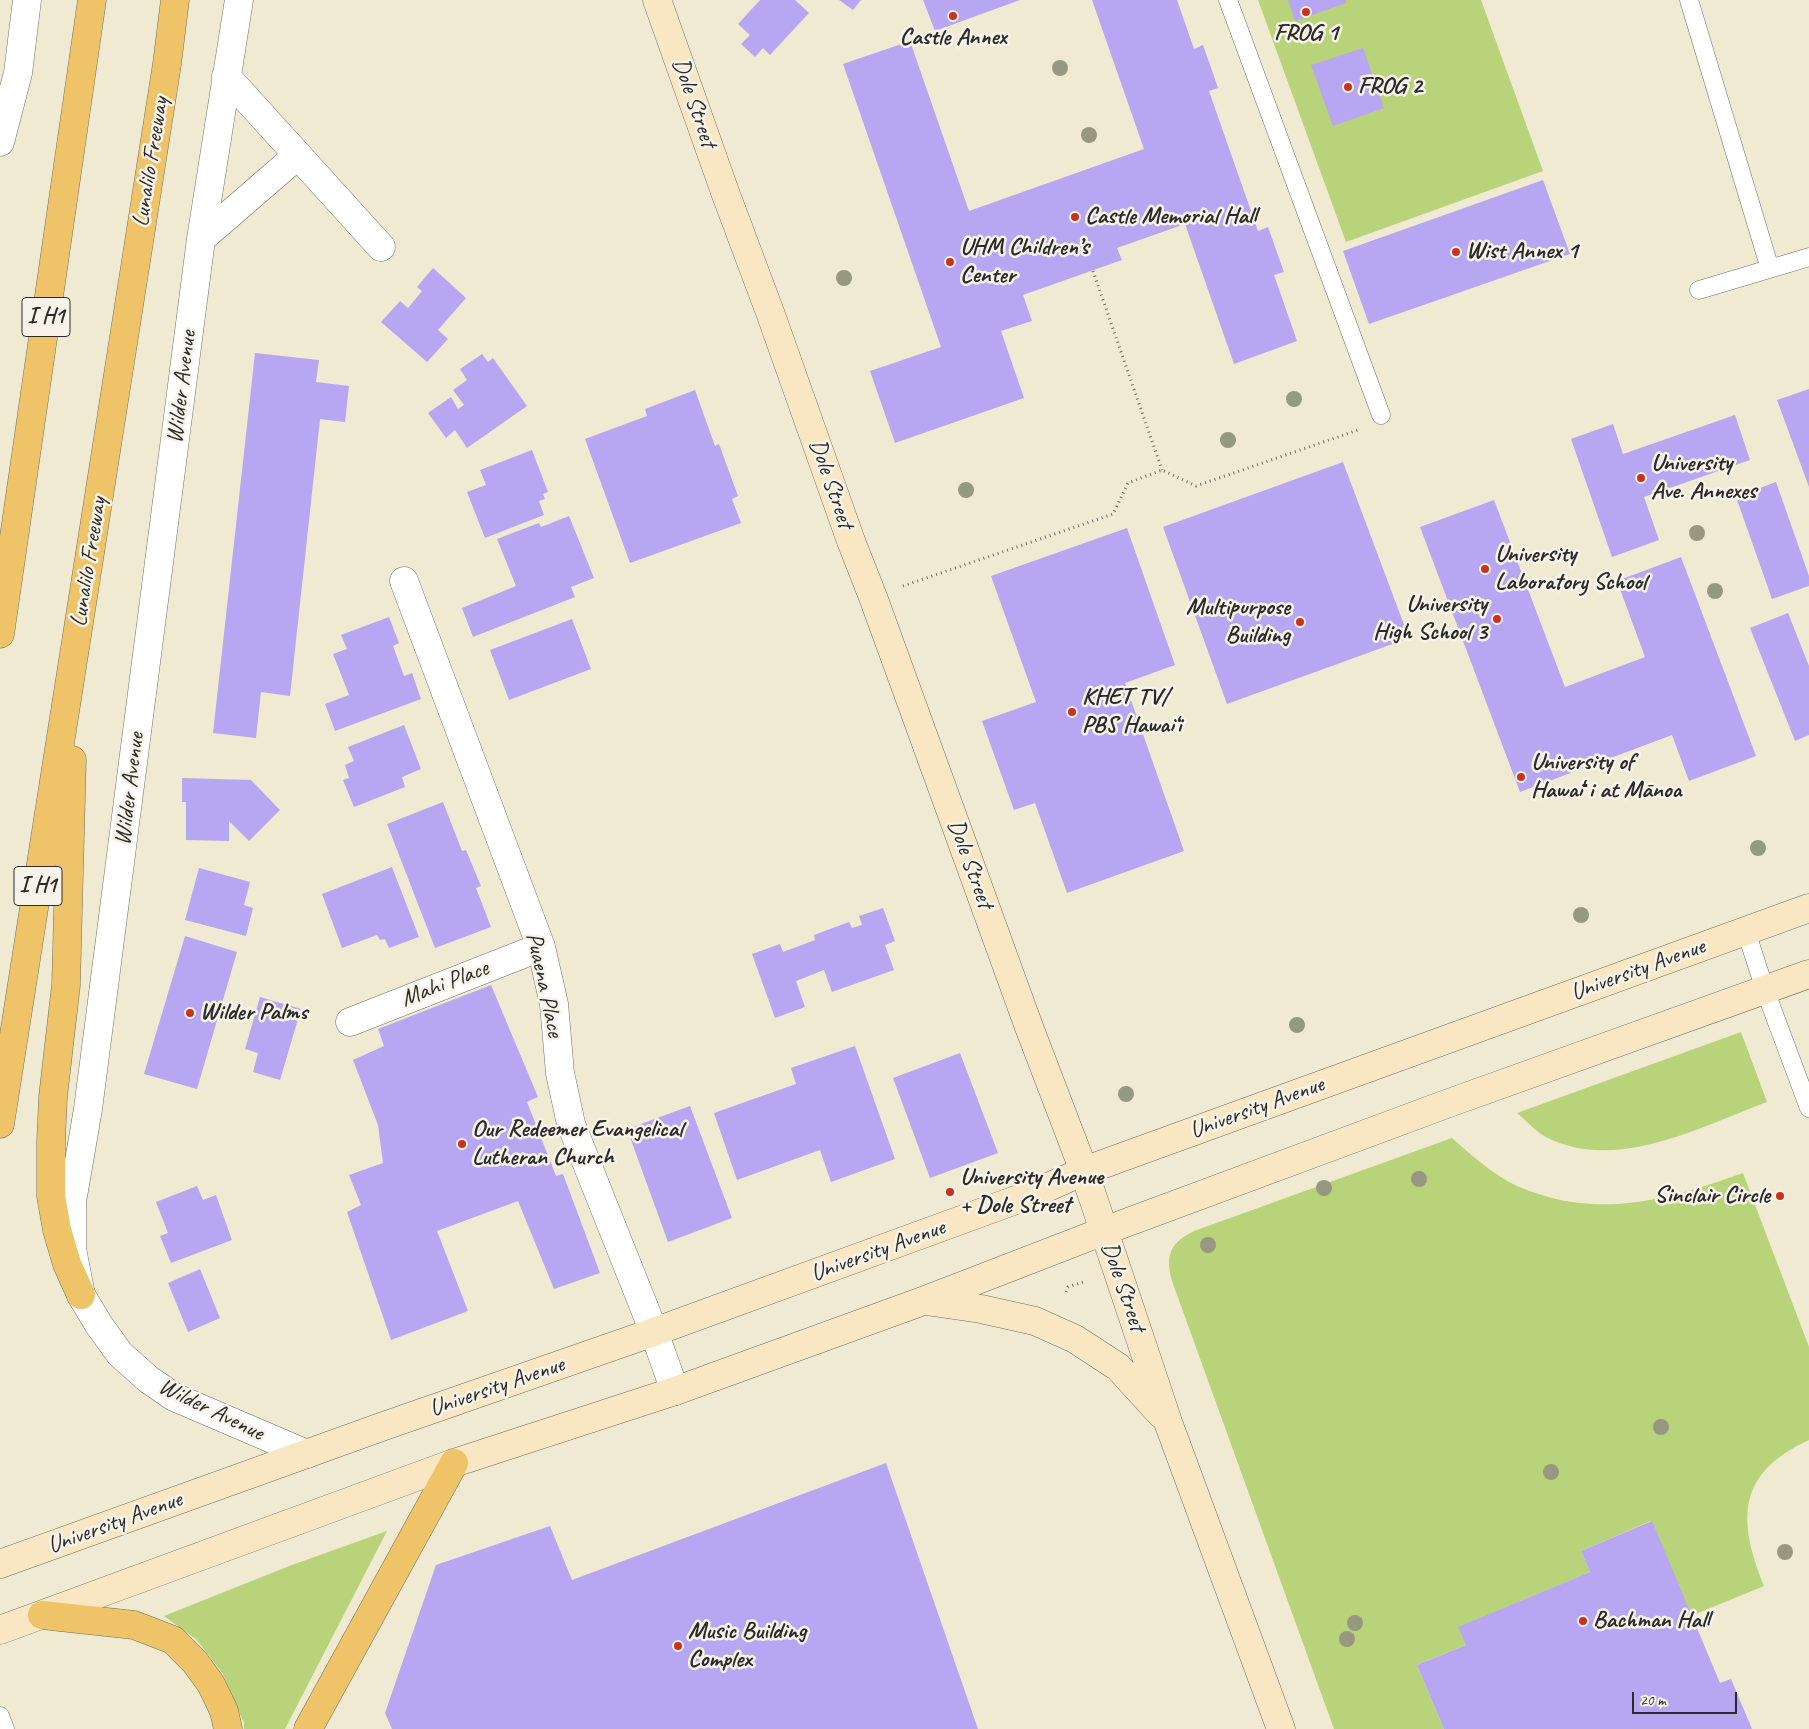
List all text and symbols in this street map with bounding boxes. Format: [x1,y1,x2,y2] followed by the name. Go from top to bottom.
[1300,6,1312,18] marker: FROG 1
[947,10,959,22] marker: Castle Annex
[1274,20,1338,48] place label: FROG 1
[900,24,1006,52] place label: Castle Annex
[665,55,723,151] street label: Dole Street
[1358,73,1422,101] place label: FROG 2
[1342,81,1354,93] marker: FROG 2
[127,95,175,229] street label: Lunalilo Freeway
[1085,203,1257,231] place label: Castle Memorial Hall
[1069,211,1081,223] marker: Castle Memorial Hall
[960,234,1089,290] place label: UHM Children’s Center
[1466,238,1578,266] place label: Wist Annex 1
[1450,246,1462,258] marker: Wist Annex 1
[944,256,956,268] marker: UHM Children’s Center
[22,298,70,336] road number: I H1
[161,329,203,445] street label: Wilder Avenue
[802,436,860,532] street label: Dole Street
[1651,450,1756,506] place label: University Ave. Annexes
[1635,472,1647,484] marker: University Ave. Annexes
[65,495,113,629] street label: Lunalilo Freeway
[1495,541,1646,597] place label: University Laboratory School
[1479,563,1491,575] marker: University Laboratory School
[1373,591,1487,647] place label: University High School 3
[1186,594,1290,650] place label: Multipurpose Building
[1491,613,1503,625] marker: University High School 3
[1294,616,1306,628] marker: Multipurpose Building
[1082,684,1181,740] place label: KHET TV/ PBS Hawai‘i
[1066,706,1078,718] marker: KHET TV/ PBS Hawai‘i
[109,731,151,847] street label: Wilder Avenue
[1531,749,1681,805] place label: University of Hawaiʻi at Mānoa
[1515,771,1527,783] marker: University of Hawaiʻi at Mānoa
[941,816,999,912] street label: Dole Street
[14,866,62,906] road number: I H1
[519,930,569,1040] street label: Puaena Place
[1567,932,1709,1008] street label: University Avenue
[397,954,493,1014] street label: Mahi Place
[200,999,307,1027] place label: Wilder Palms
[184,1007,196,1019] marker: Wilder Palms
[1186,1070,1328,1146] street label: University Avenue
[472,1116,682,1172] place label: Our Redeemer Evangelical Lutheran Church
[456,1138,468,1150] marker: Our Redeemer Evangelical Lutheran Church
[960,1164,1103,1220] place label: University Avenue + Dole Street
[1654,1182,1770,1210] place label: Sinclair Circle
[944,1186,956,1198] marker: University Avenue + Dole Street
[1774,1190,1786,1202] marker: Sinclair Circle
[807,1213,949,1289] street label: University Avenue
[1094,1239,1152,1335] street label: Dole Street
[426,1350,568,1424] street label: University Avenue
[154,1372,268,1448] street label: Wilder Avenue
[44,1485,186,1561] street label: University Avenue
[1593,1607,1709,1635] place label: Bachman Hall
[1577,1615,1589,1627] marker: Bachman Hall
[688,1618,806,1674] place label: Music Building Complex
[672,1640,684,1652] marker: Music Building Complex
[1634,1682,1739,1714] scale bar
[1640,1691,1666,1710] text: 20 m

